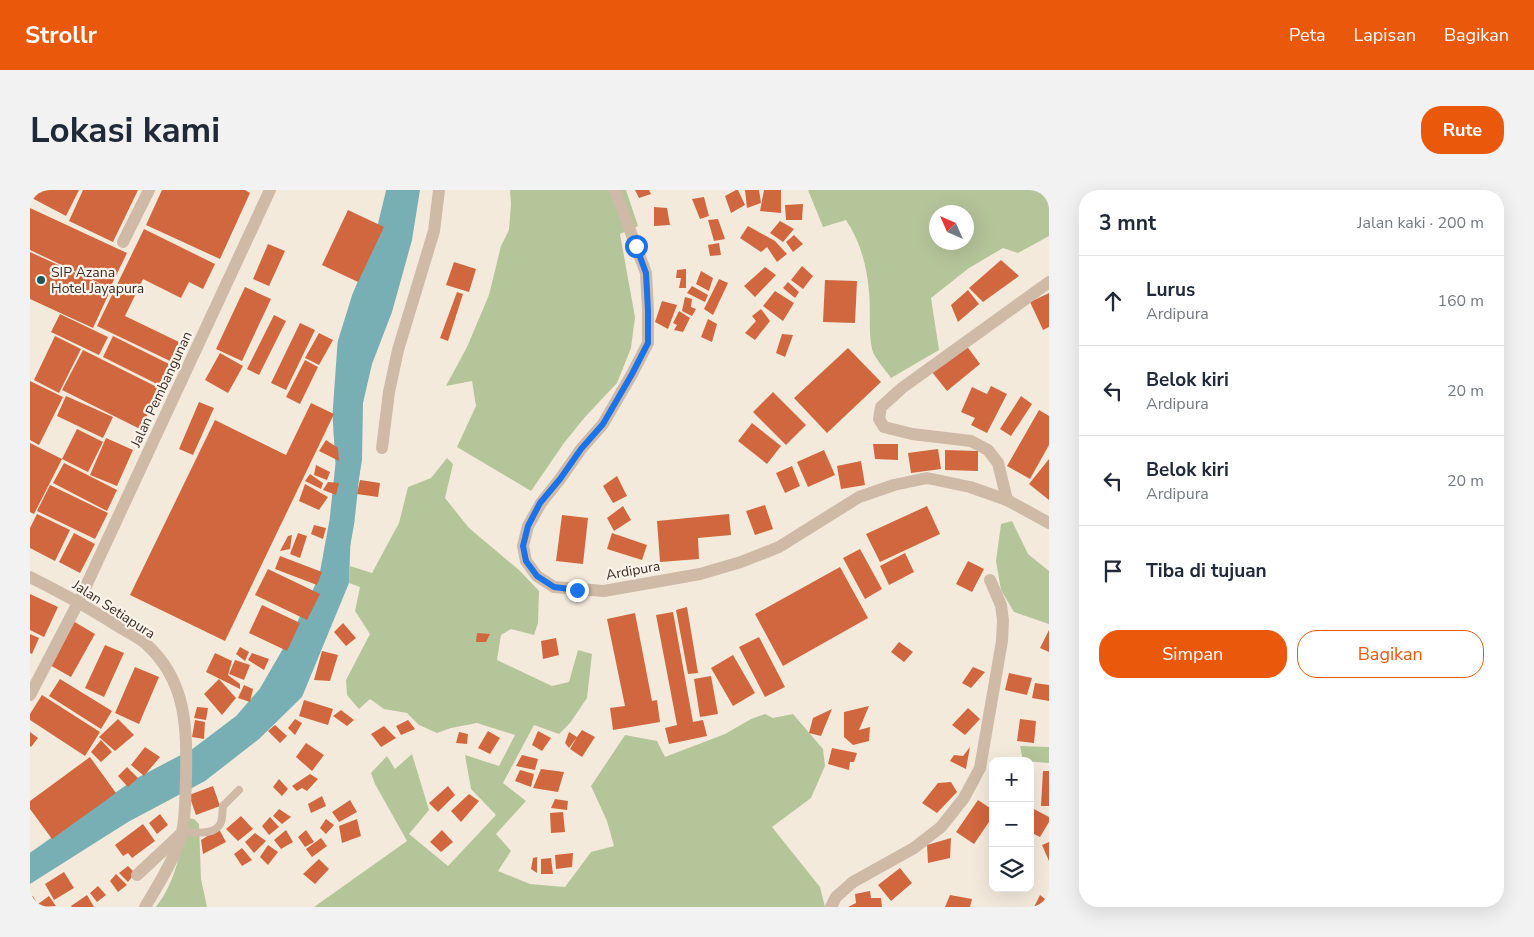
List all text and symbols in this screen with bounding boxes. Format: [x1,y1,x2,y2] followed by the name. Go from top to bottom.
[25,19,97,51] text: Strollr
[1289,23,1325,47] text: Peta
[1353,23,1416,47] text: Lapisan
[1444,23,1509,47] text: Bagikan
[1421,106,1504,154] button: Rute
[30,107,220,154] text: Lokasi kami
[929,205,974,250] north arrow
[1099,209,1156,237] text: 3 mnt
[1357,212,1484,234] text: Jalan kaki · 200 m
[625,235,648,258] route start
[51,263,144,298] place label: SIP Azana Hotel Jayapura
[35,274,47,286] marker: SIP Azana Hotel Jayapura
[1146,277,1195,303] text: Lurus
[1099,287,1127,315] icon: ahead
[1437,290,1484,312] text: 160 m
[1146,303,1209,325] text: Ardipura
[126,328,197,451] street label: Jalan Pembangunan
[1146,367,1229,393] text: Belok kiri
[1099,377,1127,405] icon: left
[1447,380,1484,402] text: 20 m
[1146,393,1209,415] text: Ardipura
[1146,457,1229,483] text: Belok kiri
[1099,467,1127,495] icon: left
[1447,470,1484,492] text: 20 m
[1146,483,1209,505] text: Ardipura
[604,556,662,585] street label: Ardipura
[1099,557,1127,585] icon: arrive
[1146,558,1267,584] text: Tiba di tujuan
[68,575,159,643] street label: Jalan Setiapura
[566,579,589,602] route end
[1099,630,1287,678] button: Simpan
[1297,630,1484,678] button: Bagikan
[989,757,1034,892] map controls
[989,757,1034,802] button: +
[989,802,1034,847] button: −
[989,847,1034,892] button: layers

